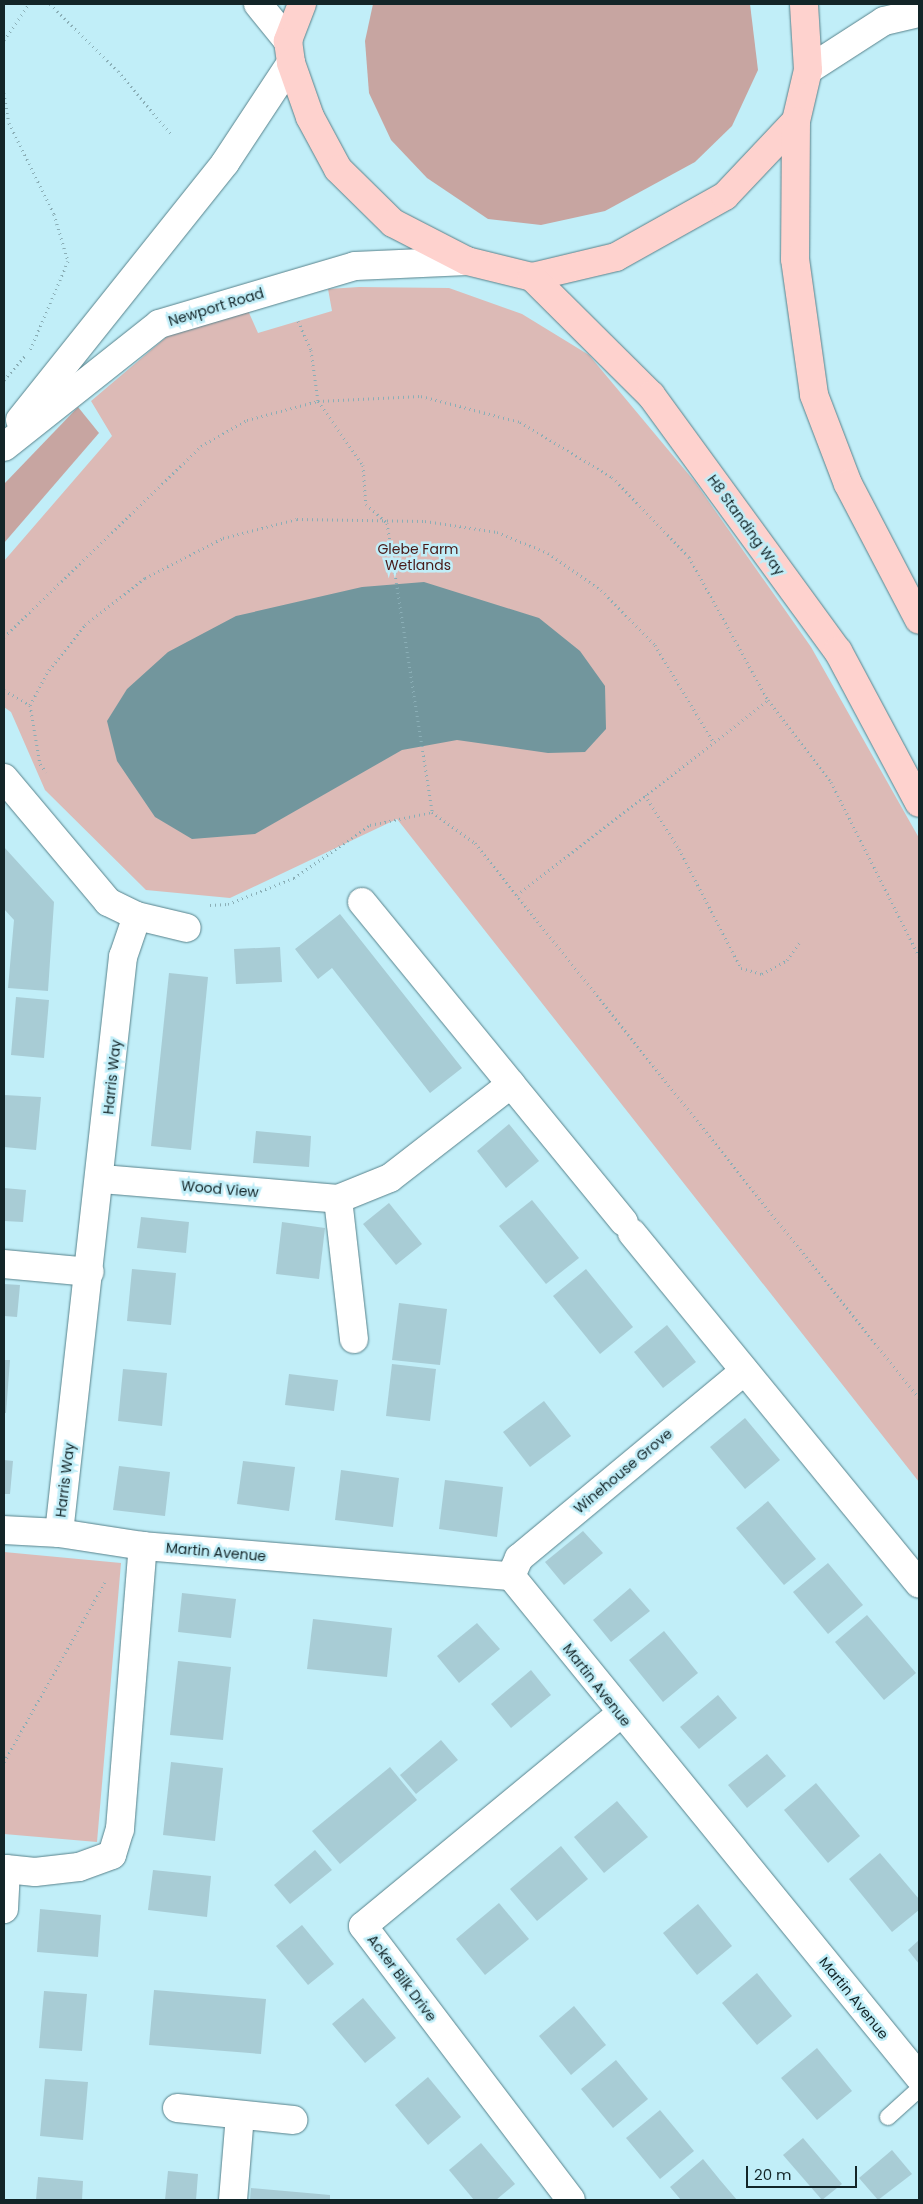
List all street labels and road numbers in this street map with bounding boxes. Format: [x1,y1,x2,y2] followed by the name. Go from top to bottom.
[166,285,266,329] street label: Newport Road
[704,471,788,579] street label: H8 Standing Way
[100,1039,124,1115] street label: Harris Way
[180,1177,260,1201] street label: Wood View
[571,1425,675,1517] street label: Winehouse Grove
[52,1442,78,1518] street label: Harris Way
[165,1539,267,1565] street label: Martin Avenue
[559,1640,635,1730] street label: Martin Avenue
[364,1931,440,2025] street label: Acker Bilk Drive
[816,1954,892,2042] street label: Martin Avenue

